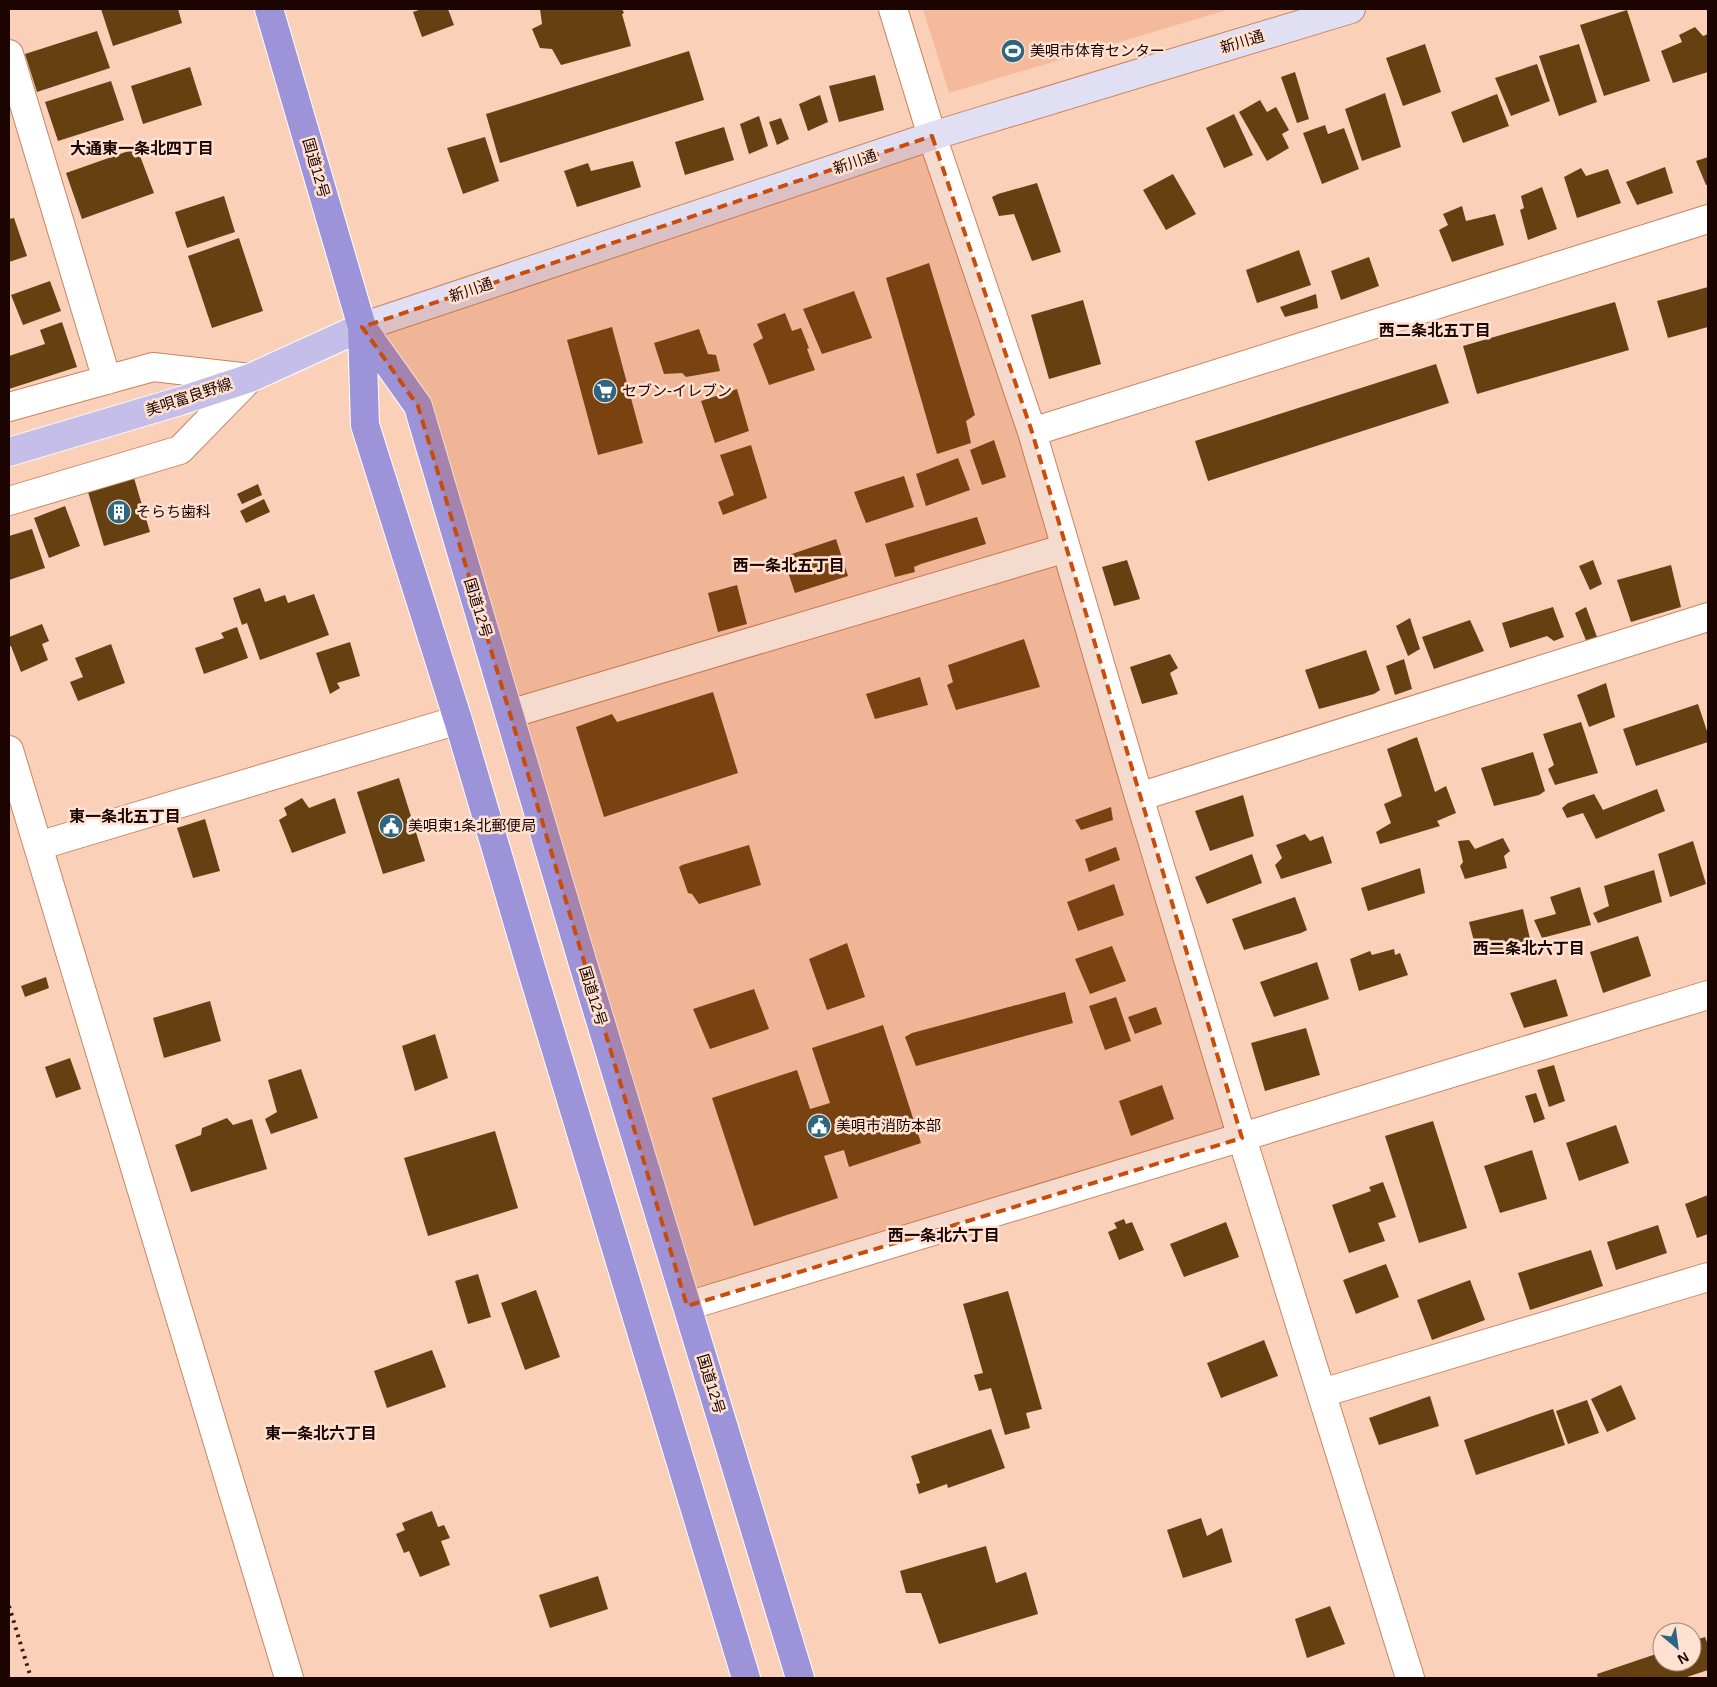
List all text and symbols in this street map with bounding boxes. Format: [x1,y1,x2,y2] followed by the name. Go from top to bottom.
[1218,27,1266,56] street label: 新川通
[1000,38,1026,64] sports icon: 美唄市体育センター
[1030,42,1165,59] place label: 美唄市体育センター
[300,136,333,200] street label: 国道12号
[70,140,214,157] district label: 大通東一条北四丁目
[831,146,879,177] street label: 新川通
[447,274,495,305] street label: 新川通
[1379,322,1491,339] district label: 西二条北五丁目
[143,375,234,419] street label: 美唄富良野線
[592,378,618,404] supermarket icon: セブン-イレブン
[622,382,732,399] place label: セブン-イレブン
[106,499,132,525] building icon: そらち歯科
[136,503,211,520] place label: そらち歯科
[733,557,845,574] district label: 西一条北五丁目
[461,576,496,640] street label: 国道12号
[69,808,181,825] district label: 東一条北五丁目
[378,813,404,839] public building icon: 美唄東1条北郵便局
[408,817,536,834] place label: 美唄東1条北郵便局
[1473,940,1585,957] district label: 西二条北六丁目
[576,964,611,1028] street label: 国道12号
[806,1113,832,1139] public building icon: 美唄市消防本部
[836,1117,941,1134] place label: 美唄市消防本部
[888,1227,1000,1244] district label: 西一条北六丁目
[694,1352,729,1416] street label: 国道12号
[265,1425,377,1442] district label: 東一条北六丁目
[1652,1622,1702,1672] north arrow
[1675,1649,1692,1668] text: N

